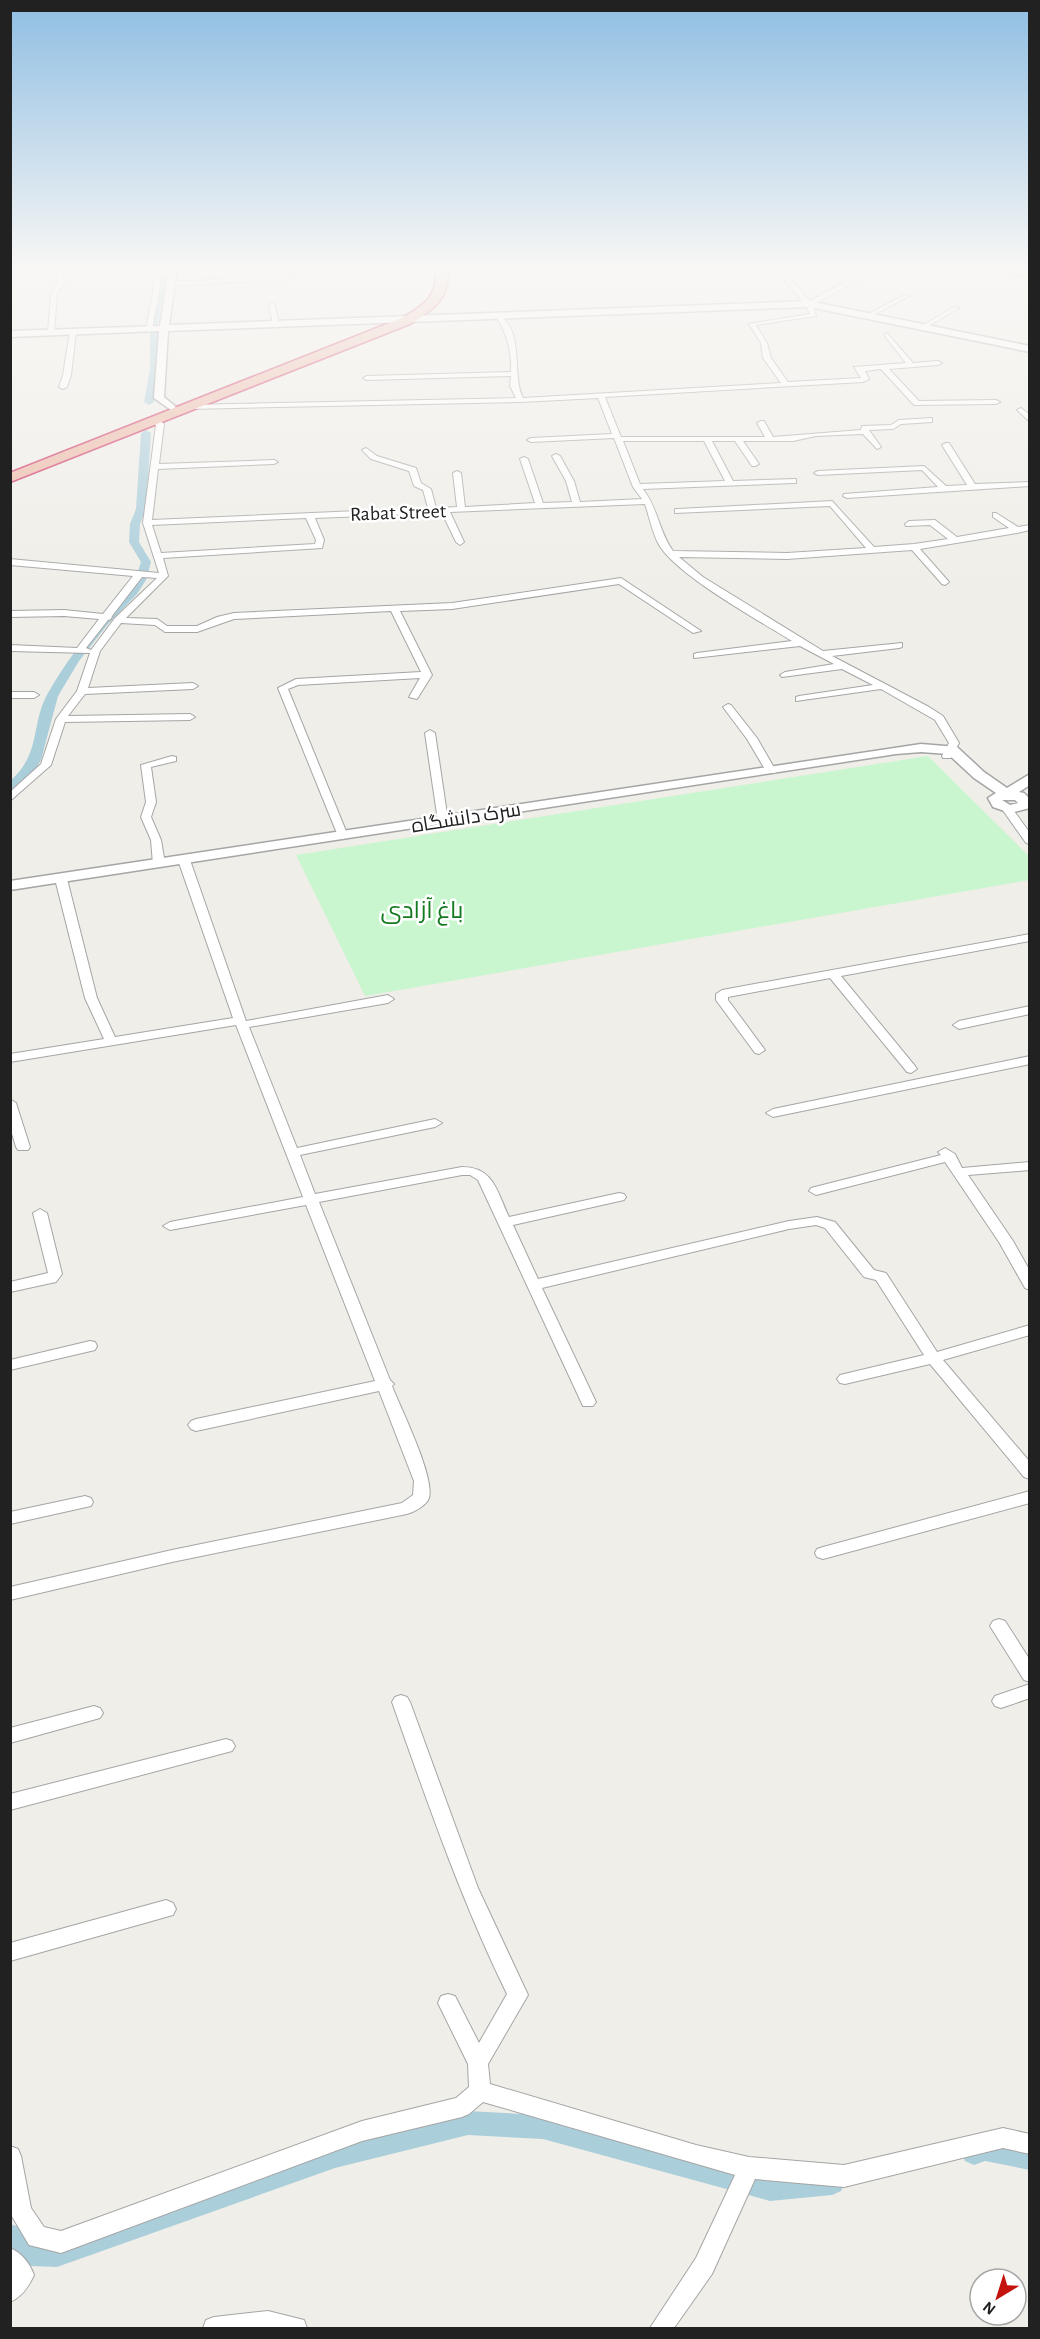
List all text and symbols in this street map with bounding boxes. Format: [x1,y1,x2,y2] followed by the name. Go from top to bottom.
[350,501,447,525] street label: Rabat Street
[410,799,522,837] street label: سرک دانشگاه
[380,897,464,926] park label: باغ آزادی
[968,2267,1028,2327] north arrow
[980,2298,999,2318] text: N

